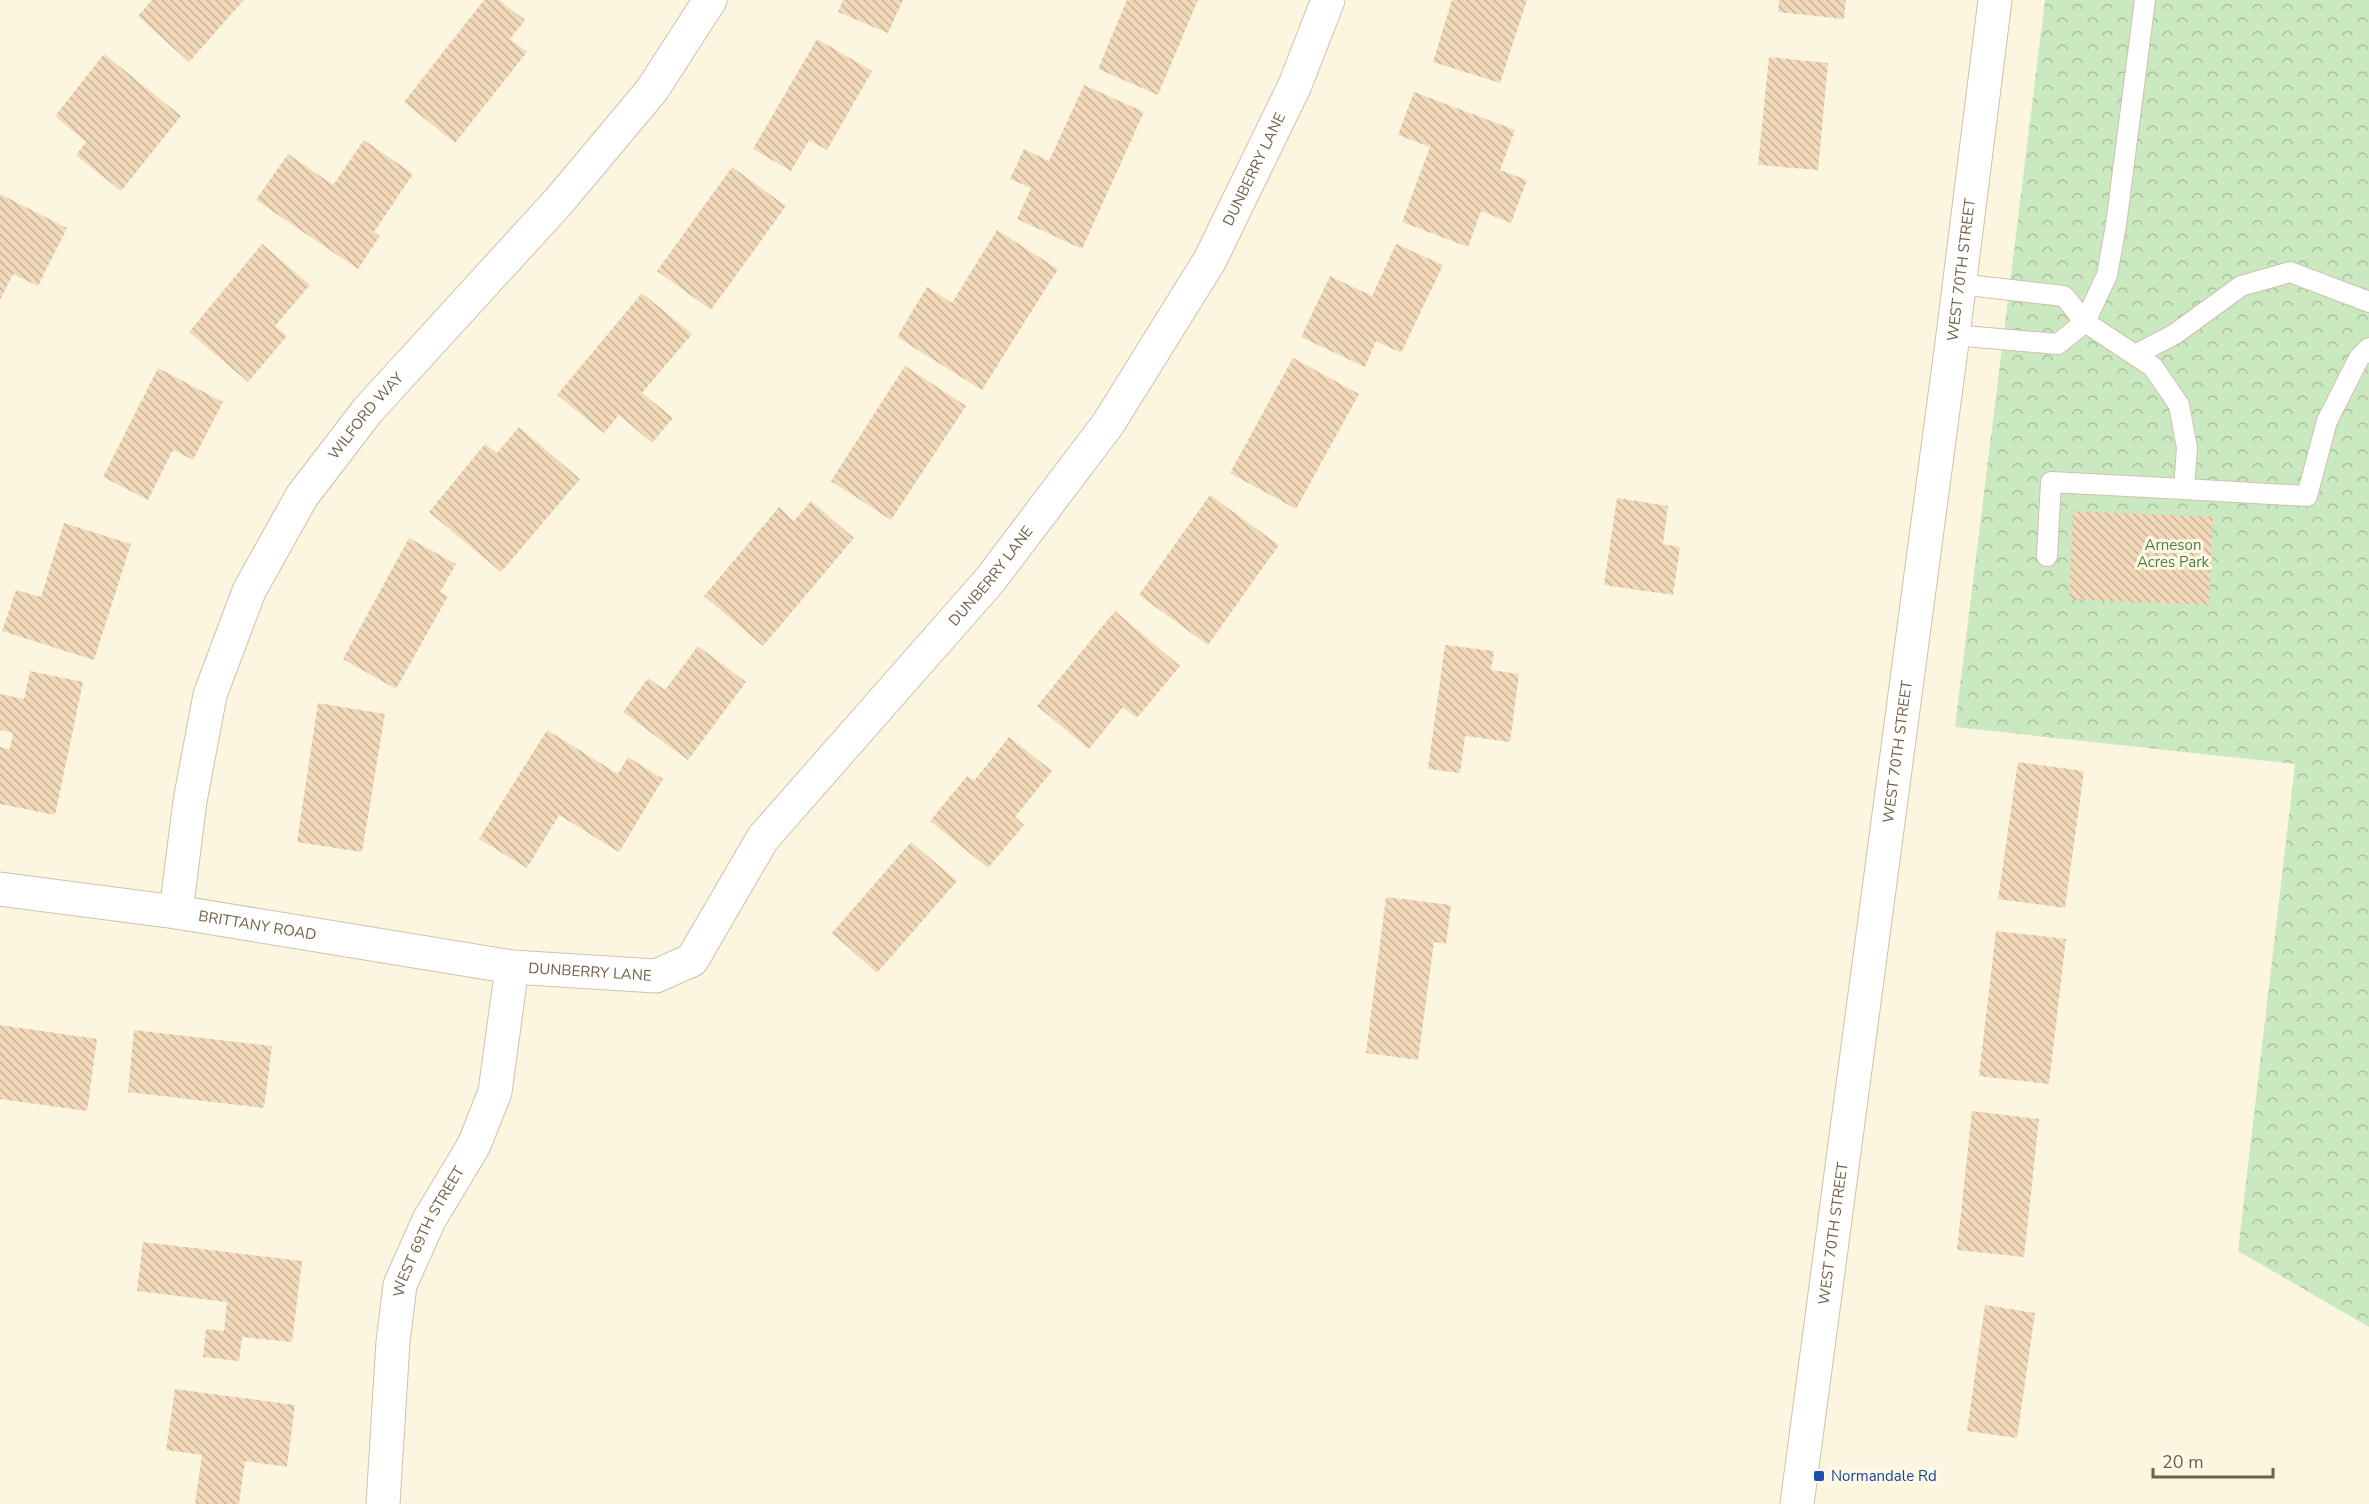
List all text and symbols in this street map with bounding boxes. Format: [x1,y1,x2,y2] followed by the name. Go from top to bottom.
[1218,109,1290,229] street label: DUNBERRY LANE
[1942,197,1980,342] street label: WEST 70TH STREET
[324,367,408,464] street label: WILFORD WAY
[944,522,1037,630] street label: DUNBERRY LANE
[2137,535,2210,572] park label: Arneson Acres Park
[1878,679,1917,824] street label: WEST 70TH STREET
[197,906,318,945] street label: BRITTANY ROAD
[528,958,652,986] street label: DUNBERRY LANE
[1814,1161,1853,1306] street label: WEST 70TH STREET
[389,1163,469,1298] street label: WEST 69TH STREET
[2153,1441,2273,1479] scale bar
[2162,1450,2204,1474] text: 20 m
[1831,1466,1937,1486] place label: Normandale Rd
[1812,1469,1826,1483] marker: Normandale Rd

